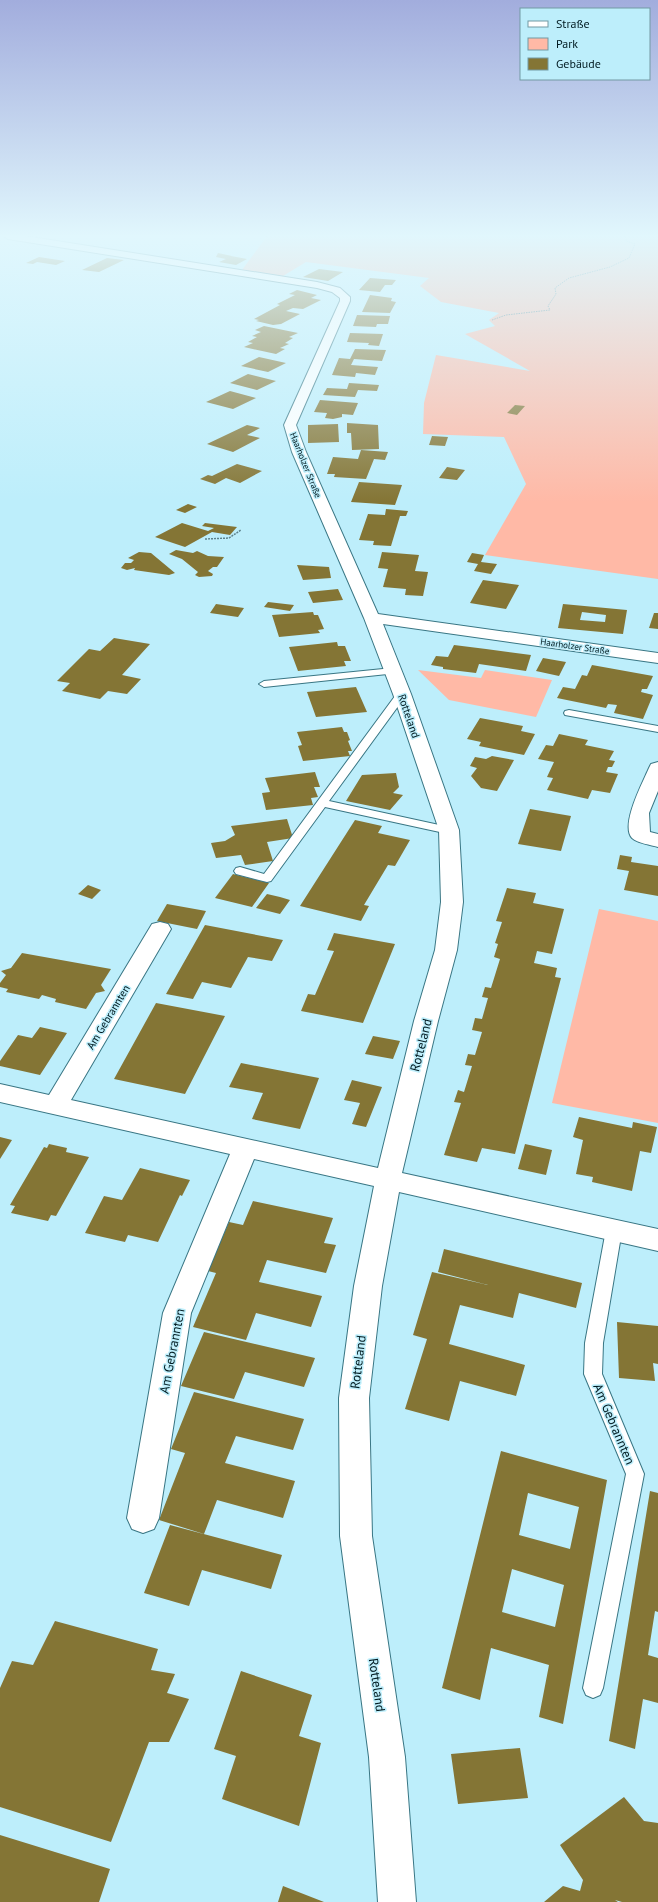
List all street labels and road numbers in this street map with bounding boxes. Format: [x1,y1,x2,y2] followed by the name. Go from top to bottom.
[288,431,324,500] street label: Haarholzer Straße
[540,636,611,656] street label: Haarholzer Straße
[395,692,423,740] street label: Rotteland
[83,982,133,1052] street label: Am Gebrannten
[406,1017,436,1073] street label: Rotteland
[155,1307,189,1395] street label: Am Gebrannten
[346,1334,370,1390] street label: Rotteland
[589,1381,639,1467] street label: Am Gebrannten
[365,1657,389,1713] street label: Rotteland

